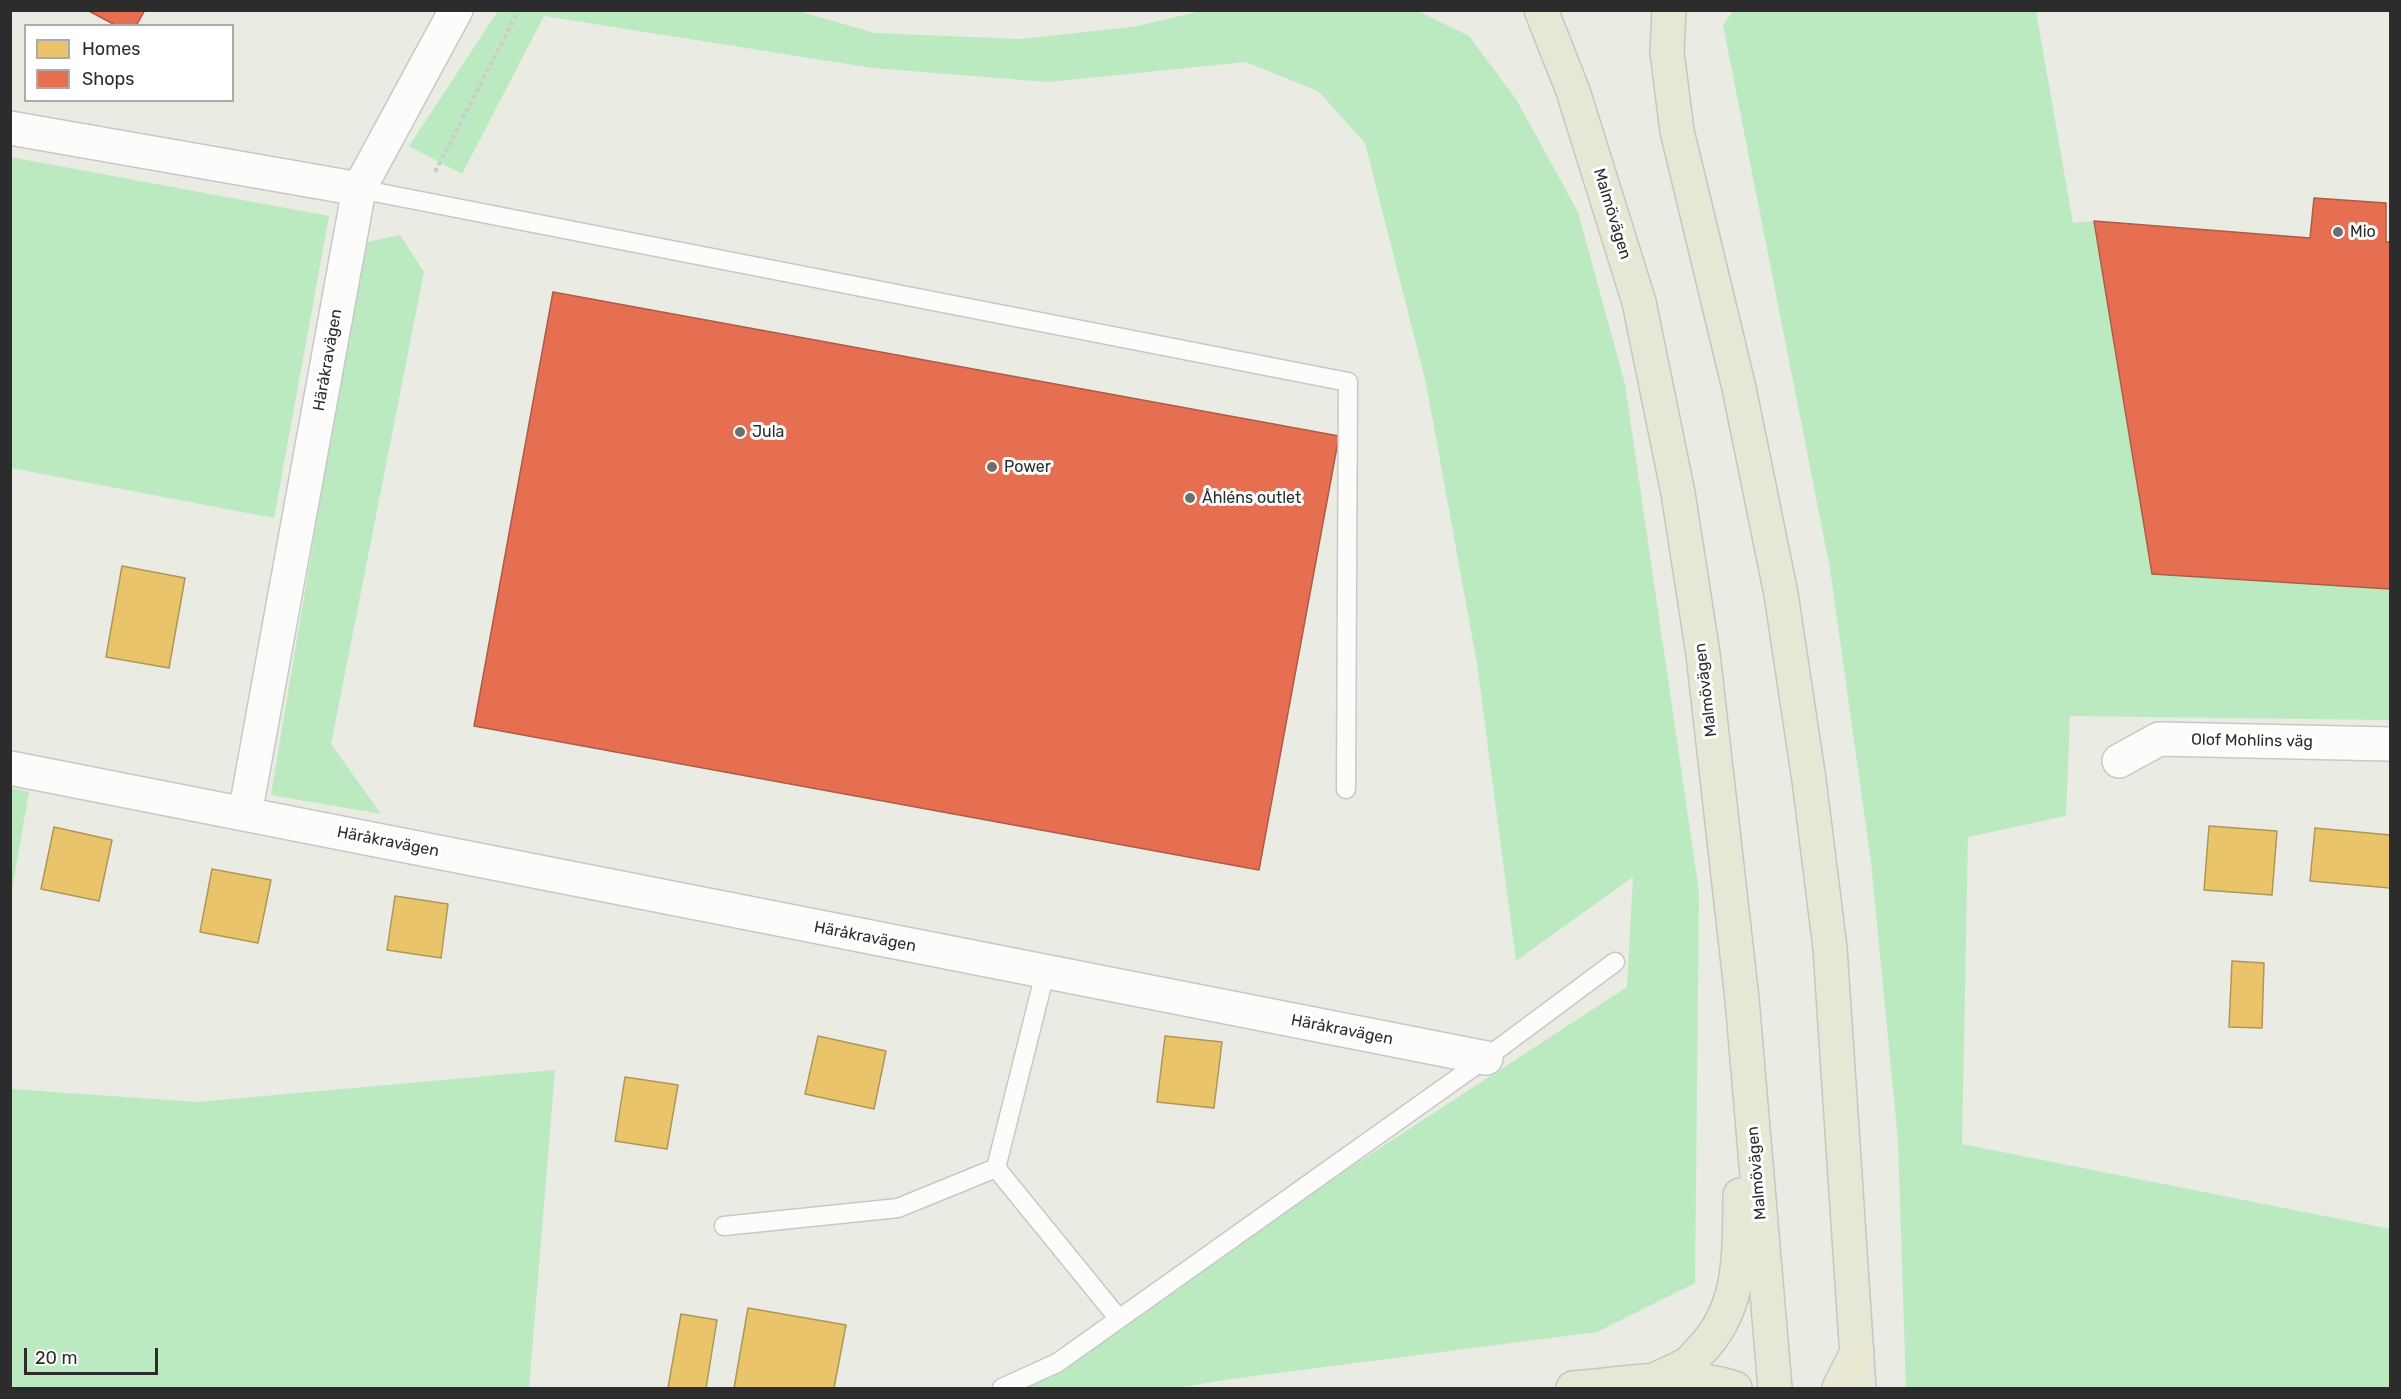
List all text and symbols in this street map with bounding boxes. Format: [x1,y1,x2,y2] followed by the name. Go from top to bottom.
[24,24,234,102] legend
[82,38,140,60] text: Homes
[82,68,134,90] text: Shops
[1589,166,1635,262] street label: Malmövägen
[2350,222,2376,242] place label: Mio
[2331,225,2345,239] marker: Mio
[310,307,346,413] street label: Häråkravägen
[752,422,784,442] place label: Jula
[733,425,747,439] marker: Jula
[1004,457,1051,477] place label: Power
[985,460,999,474] marker: Power
[1202,488,1301,508] place label: Åhléns outlet
[1183,491,1197,505] marker: Åhléns outlet
[1691,642,1721,738] street label: Malmövägen
[2191,730,2313,752] street label: Olof Mohlins väg
[335,823,441,861] street label: Häråkravägen
[812,918,918,956] street label: Häråkravägen
[1289,1011,1395,1049] street label: Häråkravägen
[1743,1125,1771,1221] street label: Malmövägen
[27,1336,160,1374] scale bar
[35,1347,77,1369] text: 20 m

